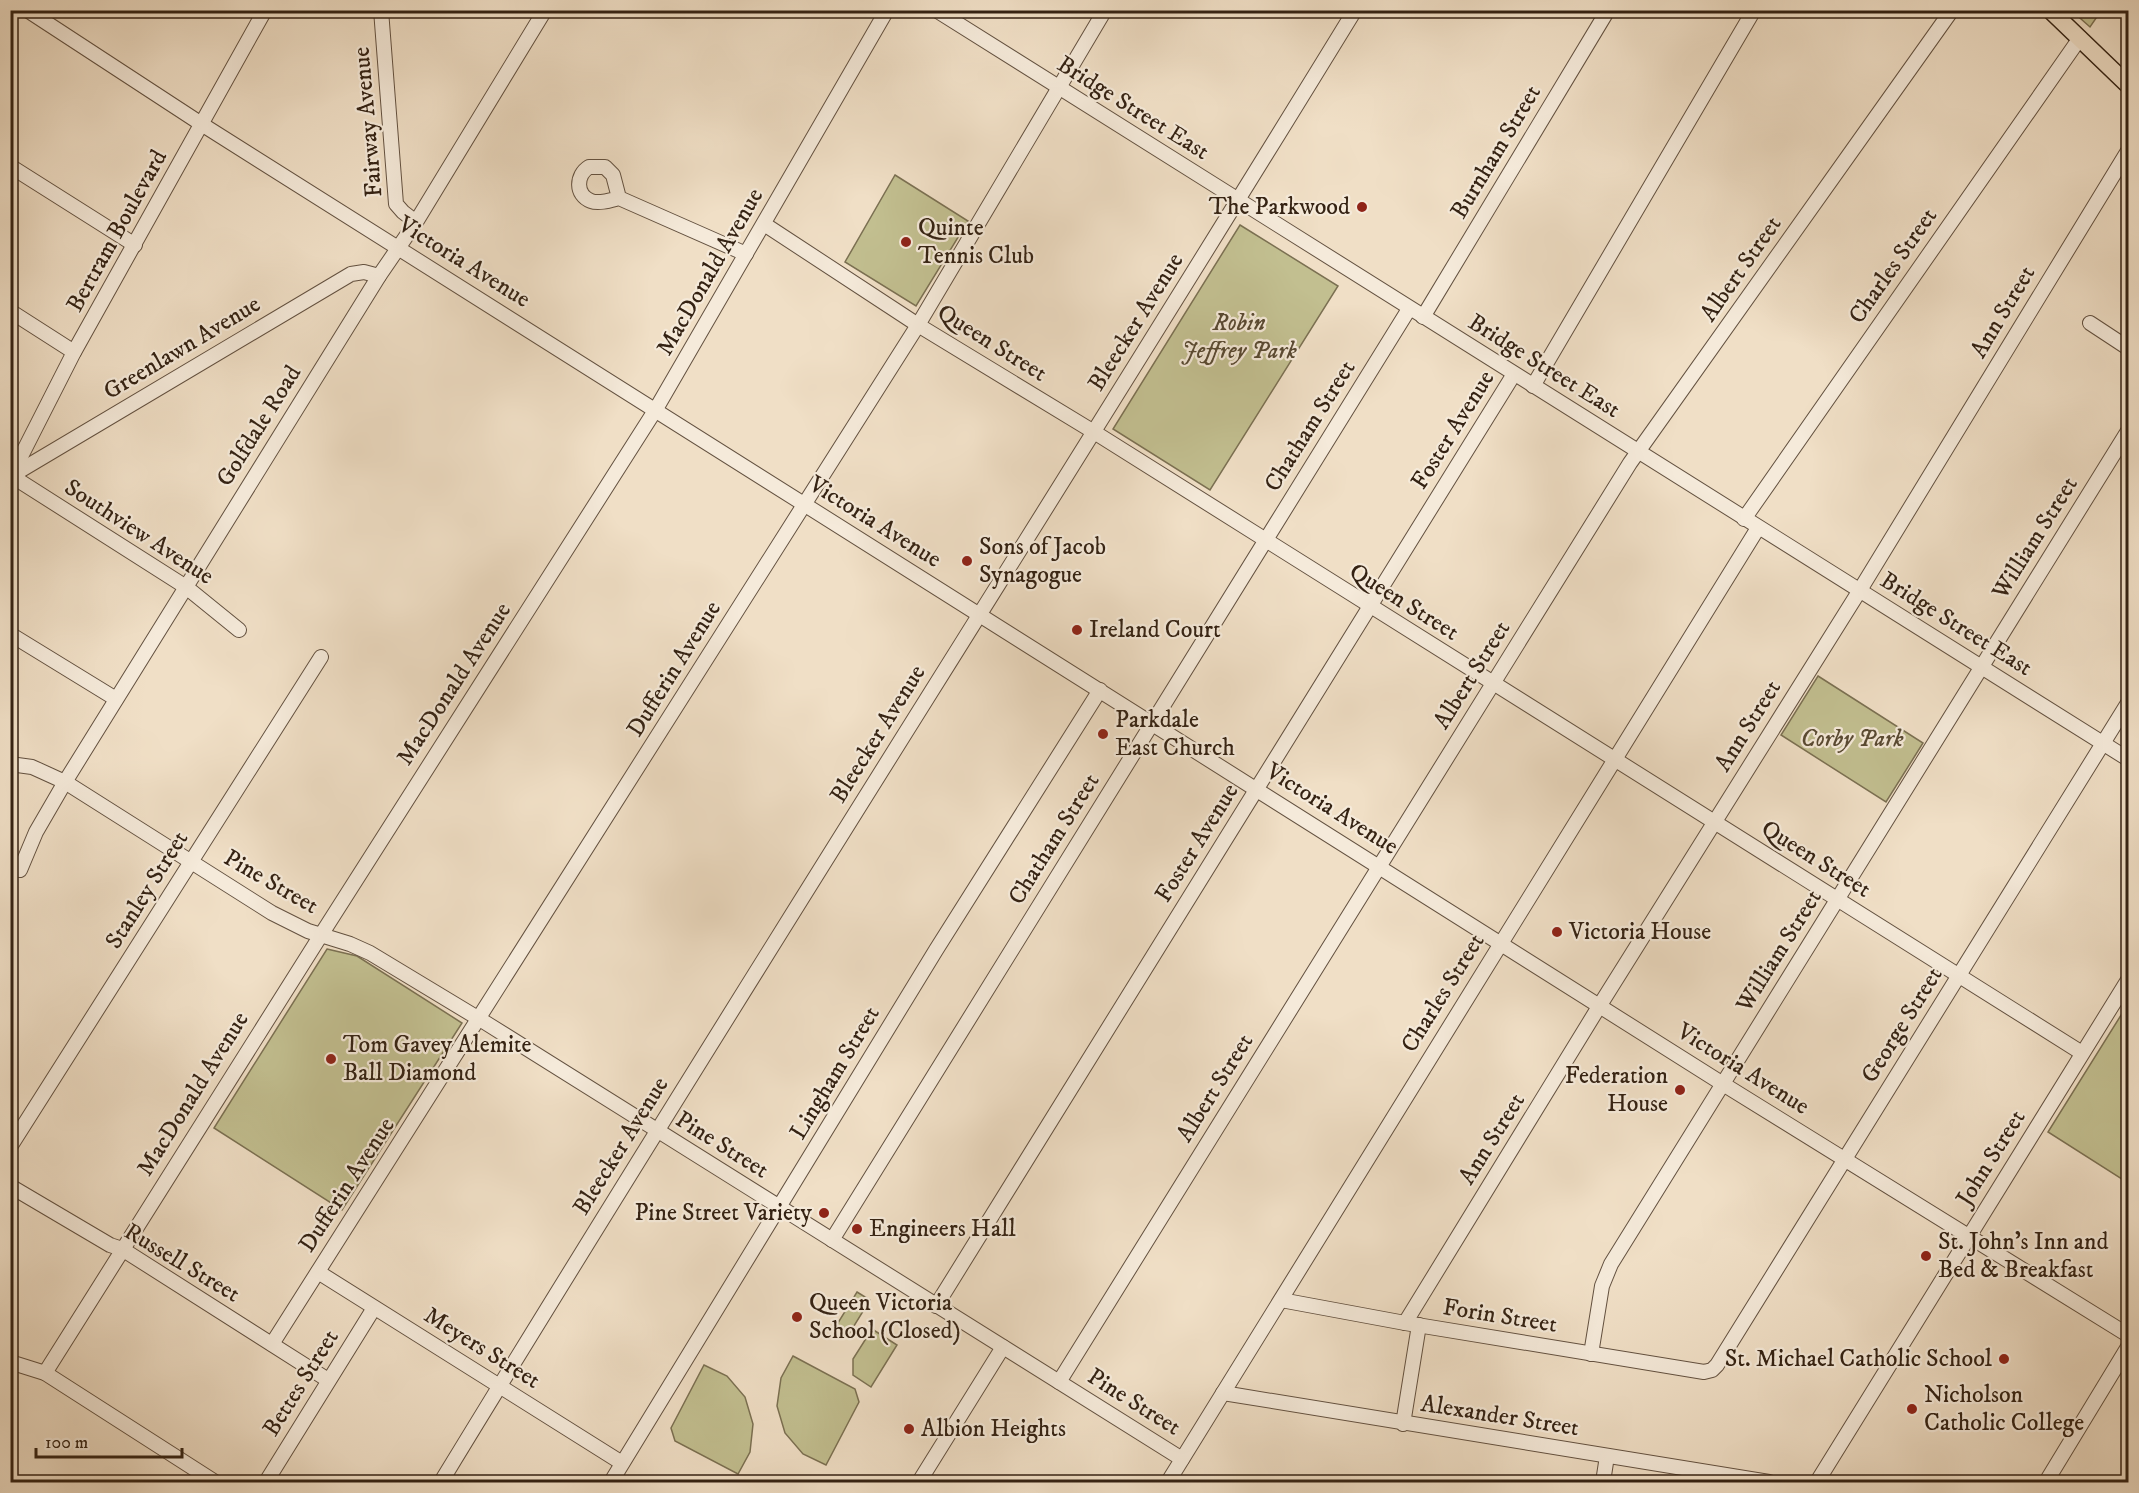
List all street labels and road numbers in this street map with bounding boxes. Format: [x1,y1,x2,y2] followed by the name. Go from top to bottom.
[346,46,390,198] street label: Fairway Avenue
[1051,49,1215,167] street label: Bridge Street East
[1444,79,1548,224] street label: Burnham Street
[60,144,174,317] street label: Bertram Boulevard
[650,183,770,361] street label: MacDonald Avenue
[1842,202,1944,330] street label: Charles Street
[391,209,536,315] street label: Victoria Avenue
[1694,210,1789,328] street label: Albert Street
[1082,247,1190,397] street label: Bleecker Avenue
[1964,260,2042,364] street label: Ann Street
[98,289,266,407] street label: Greenlawn Avenue
[932,297,1053,389] street label: Queen Street
[1462,307,1626,425] street label: Bridge Street East
[1258,355,1362,497] street label: Chatham Street
[210,360,308,492] street label: Golfdale Road
[1405,365,1501,495] street label: Foster Avenue
[802,469,947,575] street label: Victoria Avenue
[1985,471,2085,606] street label: William Street
[59,473,219,592] street label: Southview Avenue
[1344,556,1465,648] street label: Queen Street
[1874,565,2038,683] street label: Bridge Street East
[620,595,728,743] street label: Dufferin Avenue
[390,597,518,771] street label: MacDonald Avenue
[1427,615,1517,735] street label: Albert Street
[824,659,932,809] street label: Bleecker Avenue
[1708,674,1788,777] street label: Ann Street
[1259,756,1404,862] street label: Victoria Avenue
[1002,768,1106,910] street label: Chatham Street
[1149,778,1245,908] street label: Foster Avenue
[1756,813,1877,905] street label: Queen Street
[99,825,195,955] street label: Stanley Street
[218,843,324,921] street label: Pine Street
[1729,884,1829,1019] street label: William Street
[1395,928,1492,1058] street label: Charles Street
[1855,961,1950,1088] street label: George Street
[783,1001,887,1145] street label: Lingham Street
[130,1006,256,1182] street label: MacDonald Avenue
[1670,1016,1815,1122] street label: Victoria Avenue
[1170,1028,1260,1148] street label: Albert Street
[567,1071,675,1221] street label: Bleecker Avenue
[1452,1087,1532,1190] street label: Ann Street
[1949,1104,2032,1213] street label: John Street
[670,1105,774,1186] street label: Pine Street
[292,1112,402,1258] street label: Dufferin Avenue
[119,1217,246,1309] street label: Russell Street
[1441,1292,1559,1340] street label: Forin Street
[418,1300,546,1396] street label: Meyers Street
[256,1324,346,1442] street label: Bettes Street
[1082,1362,1186,1443] street label: Pine Street
[1419,1389,1581,1443] street label: Alexander Street

